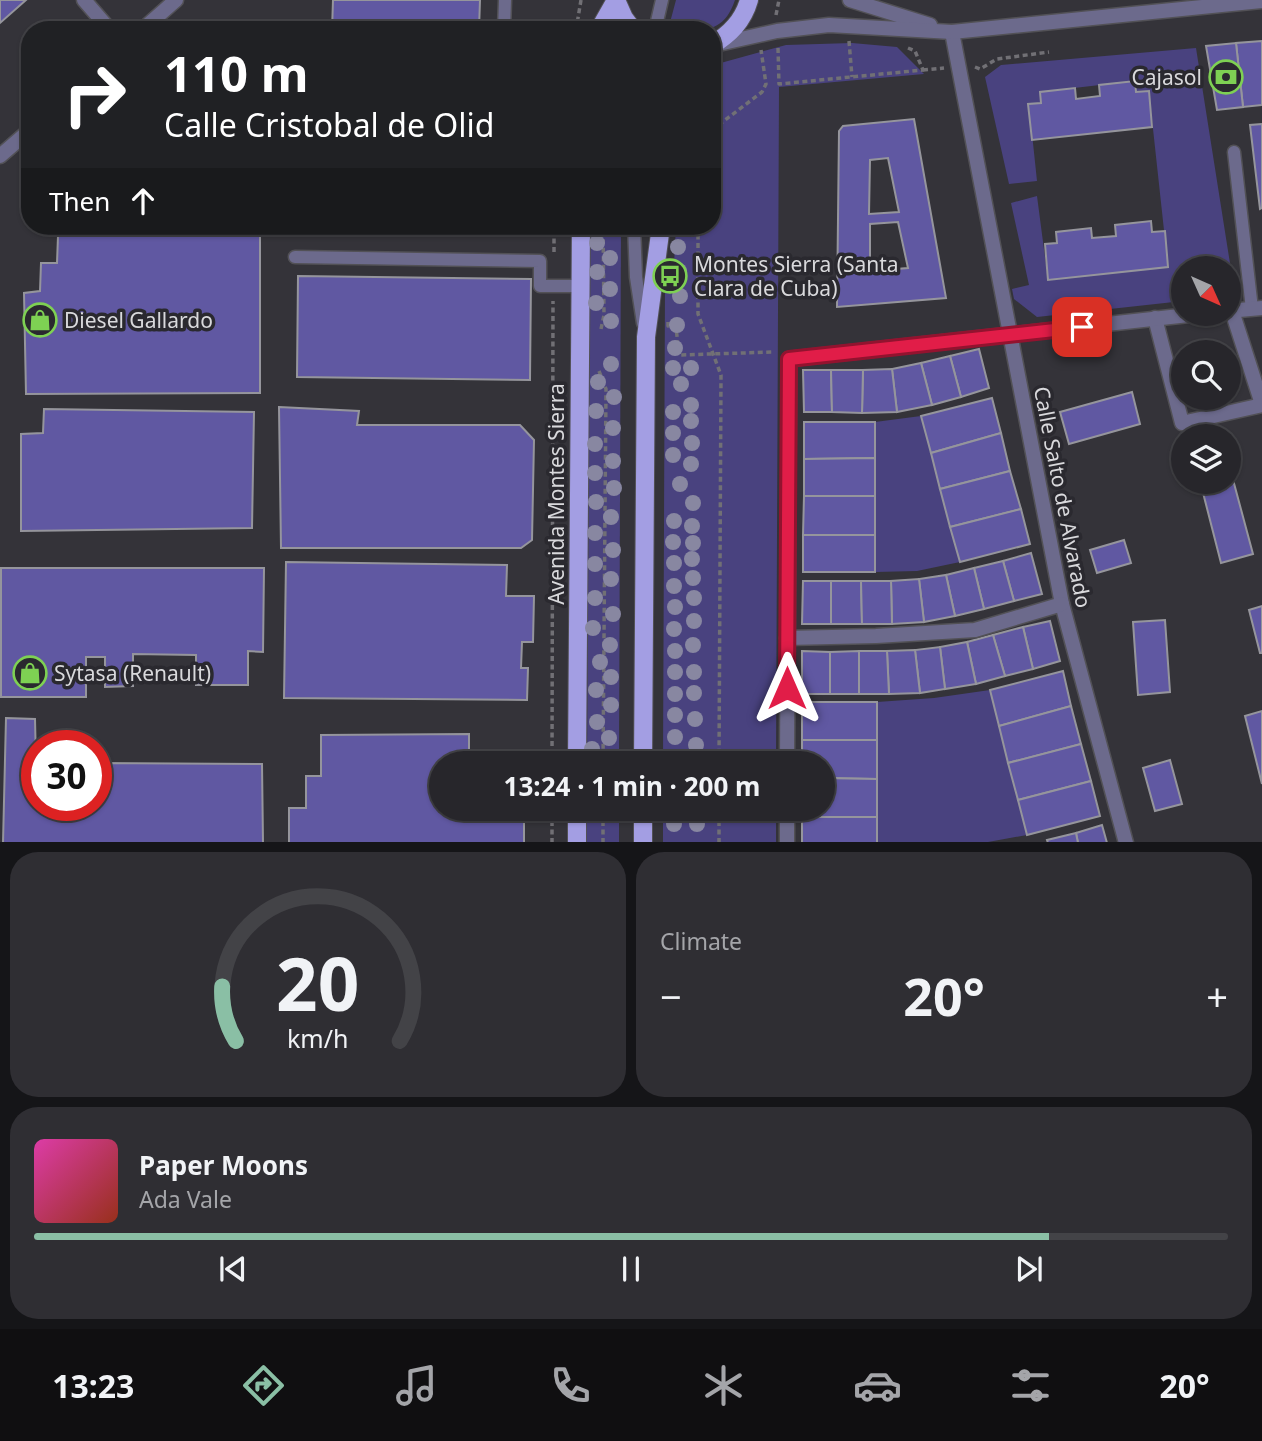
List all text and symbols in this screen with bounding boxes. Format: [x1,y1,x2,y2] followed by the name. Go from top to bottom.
[164,40,309,106] text: 110 m
[49,49,140,140] icon: right
[1207,58,1245,96] bank icon: Cajasol
[1132,63,1202,91] place label: Cajasol
[164,103,494,146] text: Calle Cristobal de Olid
[124,182,162,220] icon: ahead
[49,183,110,219] text: Then
[694,250,899,302] place label: Montes Sierra (Santa Clara de Cuba)
[1171,256,1241,326] north arrow
[1171,256,1241,494] map controls
[651,257,689,295] bus stop icon: Montes Sierra (Santa Clara de Cuba)
[1052,297,1112,357] pin
[21,301,59,339] shop icon: Diesel Gallardo
[64,306,213,334] place label: Diesel Gallardo
[1063,308,1101,346] icon: arrive
[1171,340,1241,410] button: search
[542,383,570,605] street label: Avenida Montes Sierra
[1028,384,1098,610] street label: Calle Salto de Alvarado
[1171,424,1241,494] button: layers
[750,651,824,725] position arrow
[11,654,49,692] shop icon: Sytasa (Renault)
[54,659,211,687] place label: Sytasa (Renault)
[21,730,112,821] speed limit sign: 30
[504,768,760,804] text: 13:24 · 1 min · 200 m
[660,925,742,957] text: Climate
[276,933,360,1032] text: 20
[903,960,985,1031] text: 20°
[660,970,682,1022] text: −
[1206,970,1228,1022] text: +
[287,1020,349,1054] text: km/h
[139,1147,308,1183] text: Paper Moons
[139,1183,232,1215] text: Ada Vale
[214,1250,252,1288] icon: previous
[612,1250,650,1288] icon: pause
[1010,1250,1048,1288] icon: next
[239,1361,288,1410] icon: directions
[392,1361,441,1410] icon: music
[546,1361,595,1410] icon: phone
[699,1361,748,1410] icon: climate
[853,1361,902,1410] icon: car
[1006,1361,1055,1410] icon: filters
[52,1364,134,1407] text: 13:23
[1160,1364,1210,1407] text: 20°

